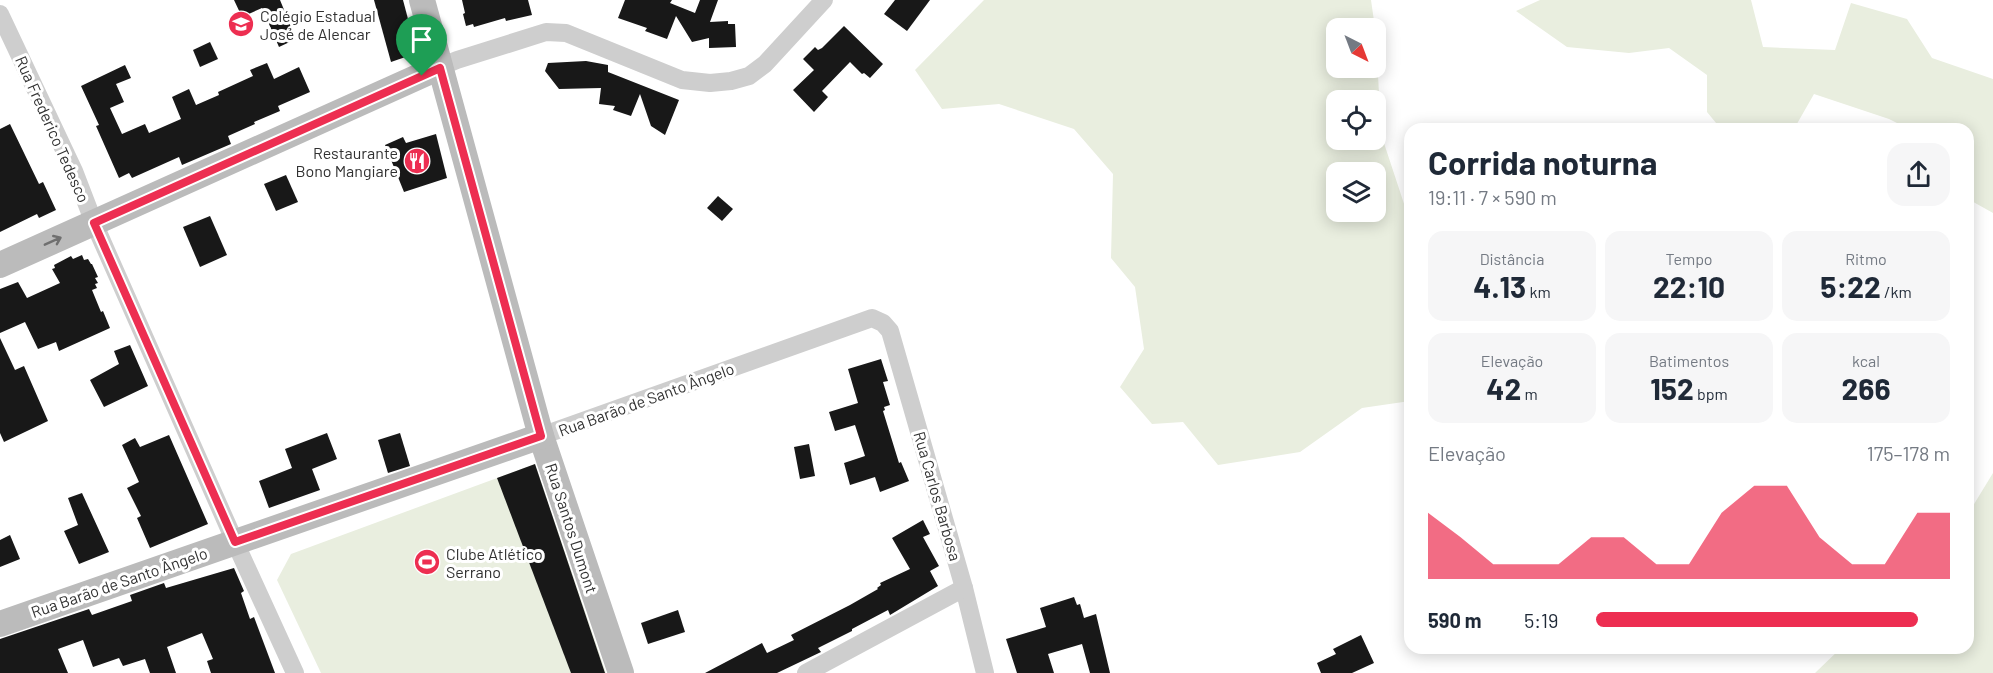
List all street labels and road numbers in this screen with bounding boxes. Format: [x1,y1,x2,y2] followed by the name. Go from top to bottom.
[12,53,94,205] street label: Rua Frederico Tedesco
[556,358,736,440] street label: Rua Barão de Santo Ângelo
[910,429,966,563] street label: Rua Carlos Barbosa
[542,461,602,595] street label: Rua Santos Dumont
[28,543,210,621] street label: Rua Barão de Santo Ângelo

